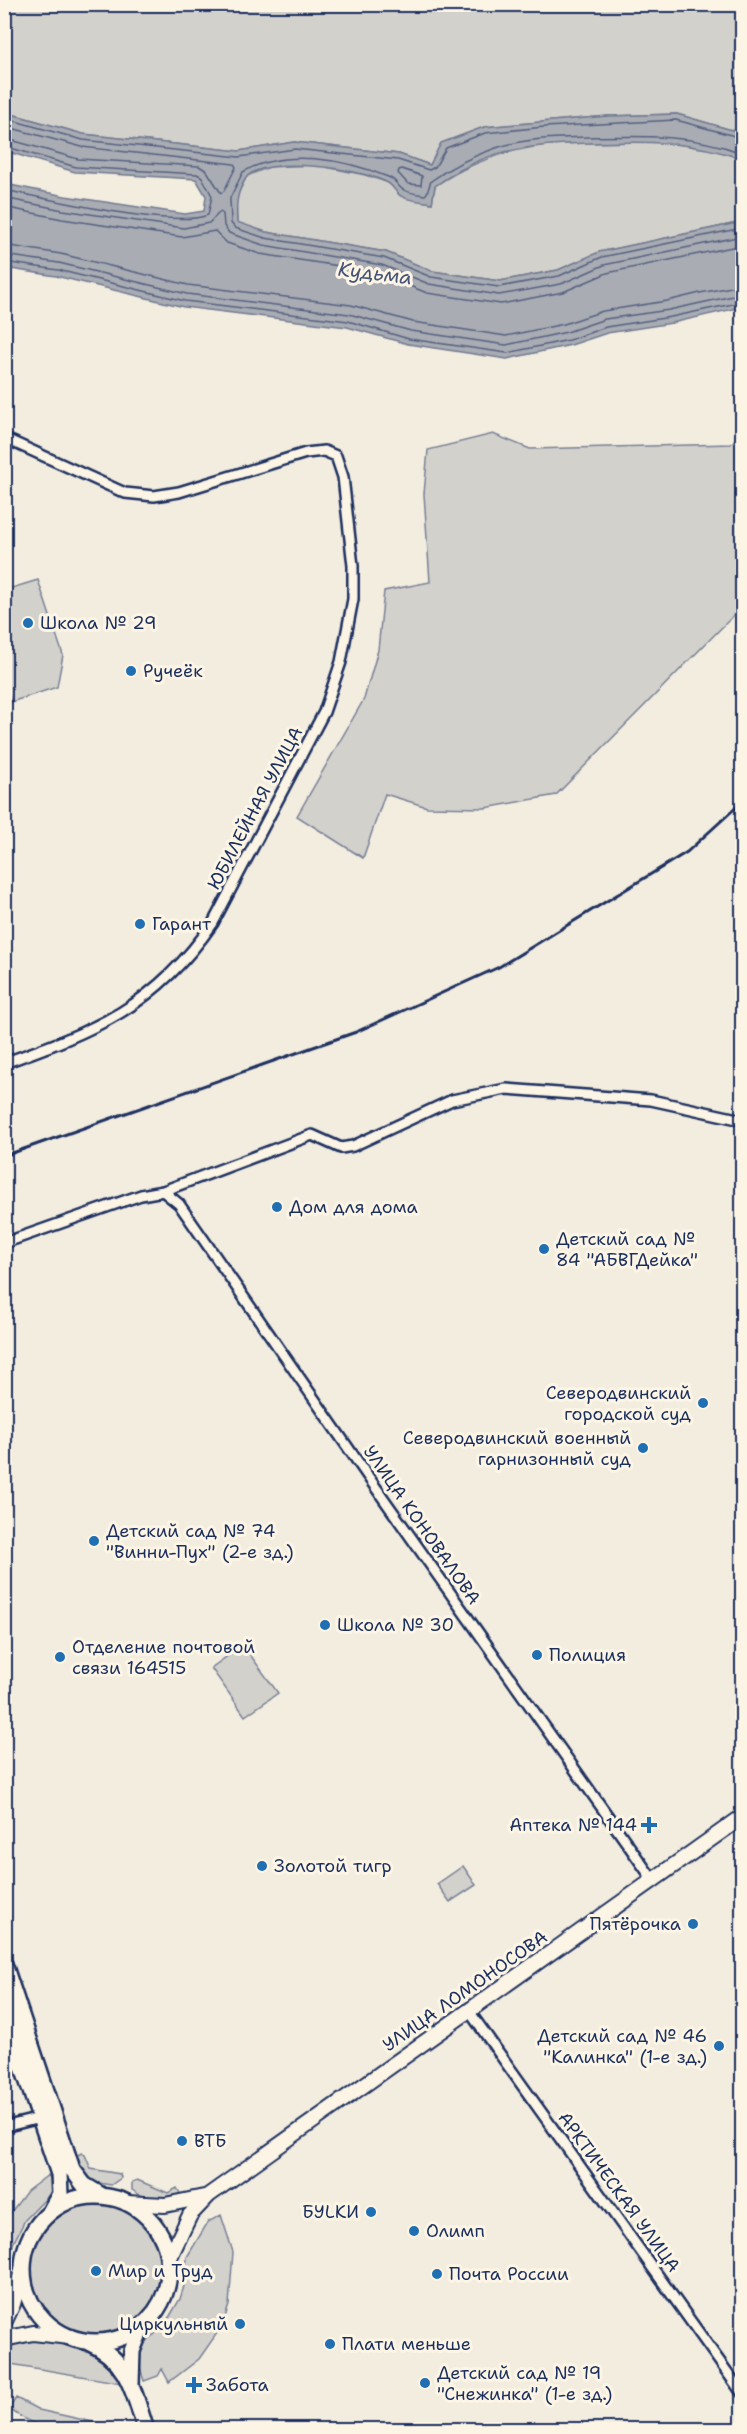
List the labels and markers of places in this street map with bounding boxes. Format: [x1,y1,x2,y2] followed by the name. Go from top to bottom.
[40,611,157,635] place label: Школа № 29
[21,616,35,630] marker: Школа № 29
[143,659,203,683] place label: Ручеёк
[124,664,138,678] marker: Ручеёк
[152,912,212,936] place label: Гарант
[133,917,147,931] marker: Гарант
[289,1195,418,1219] place label: Дом для дома
[270,1200,284,1214] marker: Дом для дома
[556,1227,698,1272] place label: Детский сад № 84 "АБВГДейка"
[537,1242,551,1256] marker: Детский сад № 84 "АБВГДейка"
[546,1381,692,1426] place label: Северодвинский городской суд
[696,1396,710,1410] marker: Северодвинский городской суд
[403,1426,632,1471] place label: Северодвинский военный гарнизонный суд
[636,1441,650,1455] marker: Северодвинский военный гарнизонный суд
[106,1519,294,1564] place label: Детский сад № 74 "Винни-Пух" (2-е зд.)
[87,1534,101,1548] marker: Детский сад № 74 "Винни-Пух" (2-е зд.)
[337,1613,454,1637] place label: Школа № 30
[318,1618,332,1632] marker: Школа № 30
[72,1635,255,1680] place label: Отделение почтовой связи 164515
[549,1643,626,1667] place label: Полиция
[530,1648,544,1662] marker: Полиция
[53,1650,67,1664] marker: Отделение почтовой связи 164515
[509,1813,637,1837] place label: Аптека № 144
[642,1818,656,1832] marker: Аптека № 144
[274,1854,392,1878] place label: Золотой тигр
[255,1859,269,1873] marker: Золотой тигр
[590,1912,681,1936] place label: Пятёрочка
[686,1917,700,1931] marker: Пятёрочка
[537,2024,707,2069] place label: Детский сад № 46 "Калинка" (1-е зд.)
[712,2039,726,2053] marker: Детский сад № 46 "Калинка" (1-е зд.)
[194,2129,227,2153] place label: ВТБ
[175,2134,189,2148] marker: ВТБ
[302,2200,359,2224] place label: БУLКИ
[364,2205,378,2219] marker: БУLКИ
[426,2219,485,2243] place label: Олимп
[407,2224,421,2238] marker: Олимп
[108,2259,213,2283] place label: Мир и Труд
[449,2262,569,2286] place label: Почта России
[89,2264,103,2278] marker: Мир и Труд
[430,2267,444,2281] marker: Почта России
[119,2312,228,2336] place label: Циркульный
[233,2317,247,2331] marker: Циркульный
[342,2332,471,2356] place label: Плати меньше
[323,2337,337,2351] marker: Плати меньше
[437,2361,612,2406] place label: Детский сад № 19 "Снежинка" (1-е зд.)
[206,2373,269,2397] place label: Забота
[418,2376,432,2390] marker: Детский сад № 19 "Снежинка" (1-е зд.)
[187,2378,201,2392] marker: Забота

